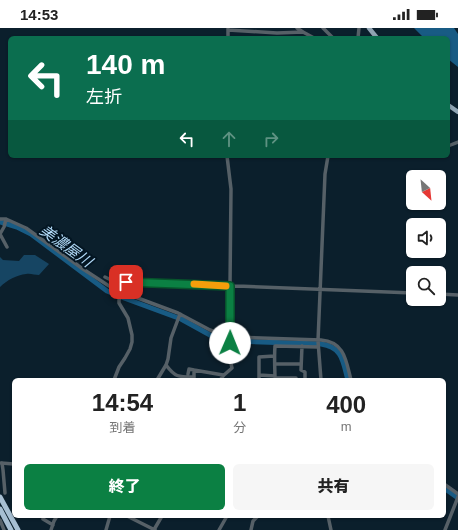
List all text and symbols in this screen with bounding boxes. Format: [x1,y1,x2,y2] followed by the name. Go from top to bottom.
[20,6,58,23] text: 14:53
[86,49,165,80] text: 140 m
[20,52,72,104] icon: left
[86,87,122,107] text: 左折
[176,128,198,150] icon: left
[218,128,240,150] icon: ahead
[260,128,282,150] icon: right
[406,170,446,210] north arrow
[406,170,446,306] map controls
[406,218,446,258] button: sound
[37,221,97,271] water label: 美濃屋川
[109,265,143,299] pin
[406,266,446,306] button: search
[115,271,137,293] icon: arrive
[209,322,251,364] position arrow
[92,389,153,416] text: 14:54
[233,389,246,416] text: 1
[326,391,366,418] text: 400
[341,419,352,434] text: m
[109,420,136,435] text: 到着
[233,420,246,435] text: 分
[24,464,225,510] button: 終了
[233,464,434,510] button: 共有

